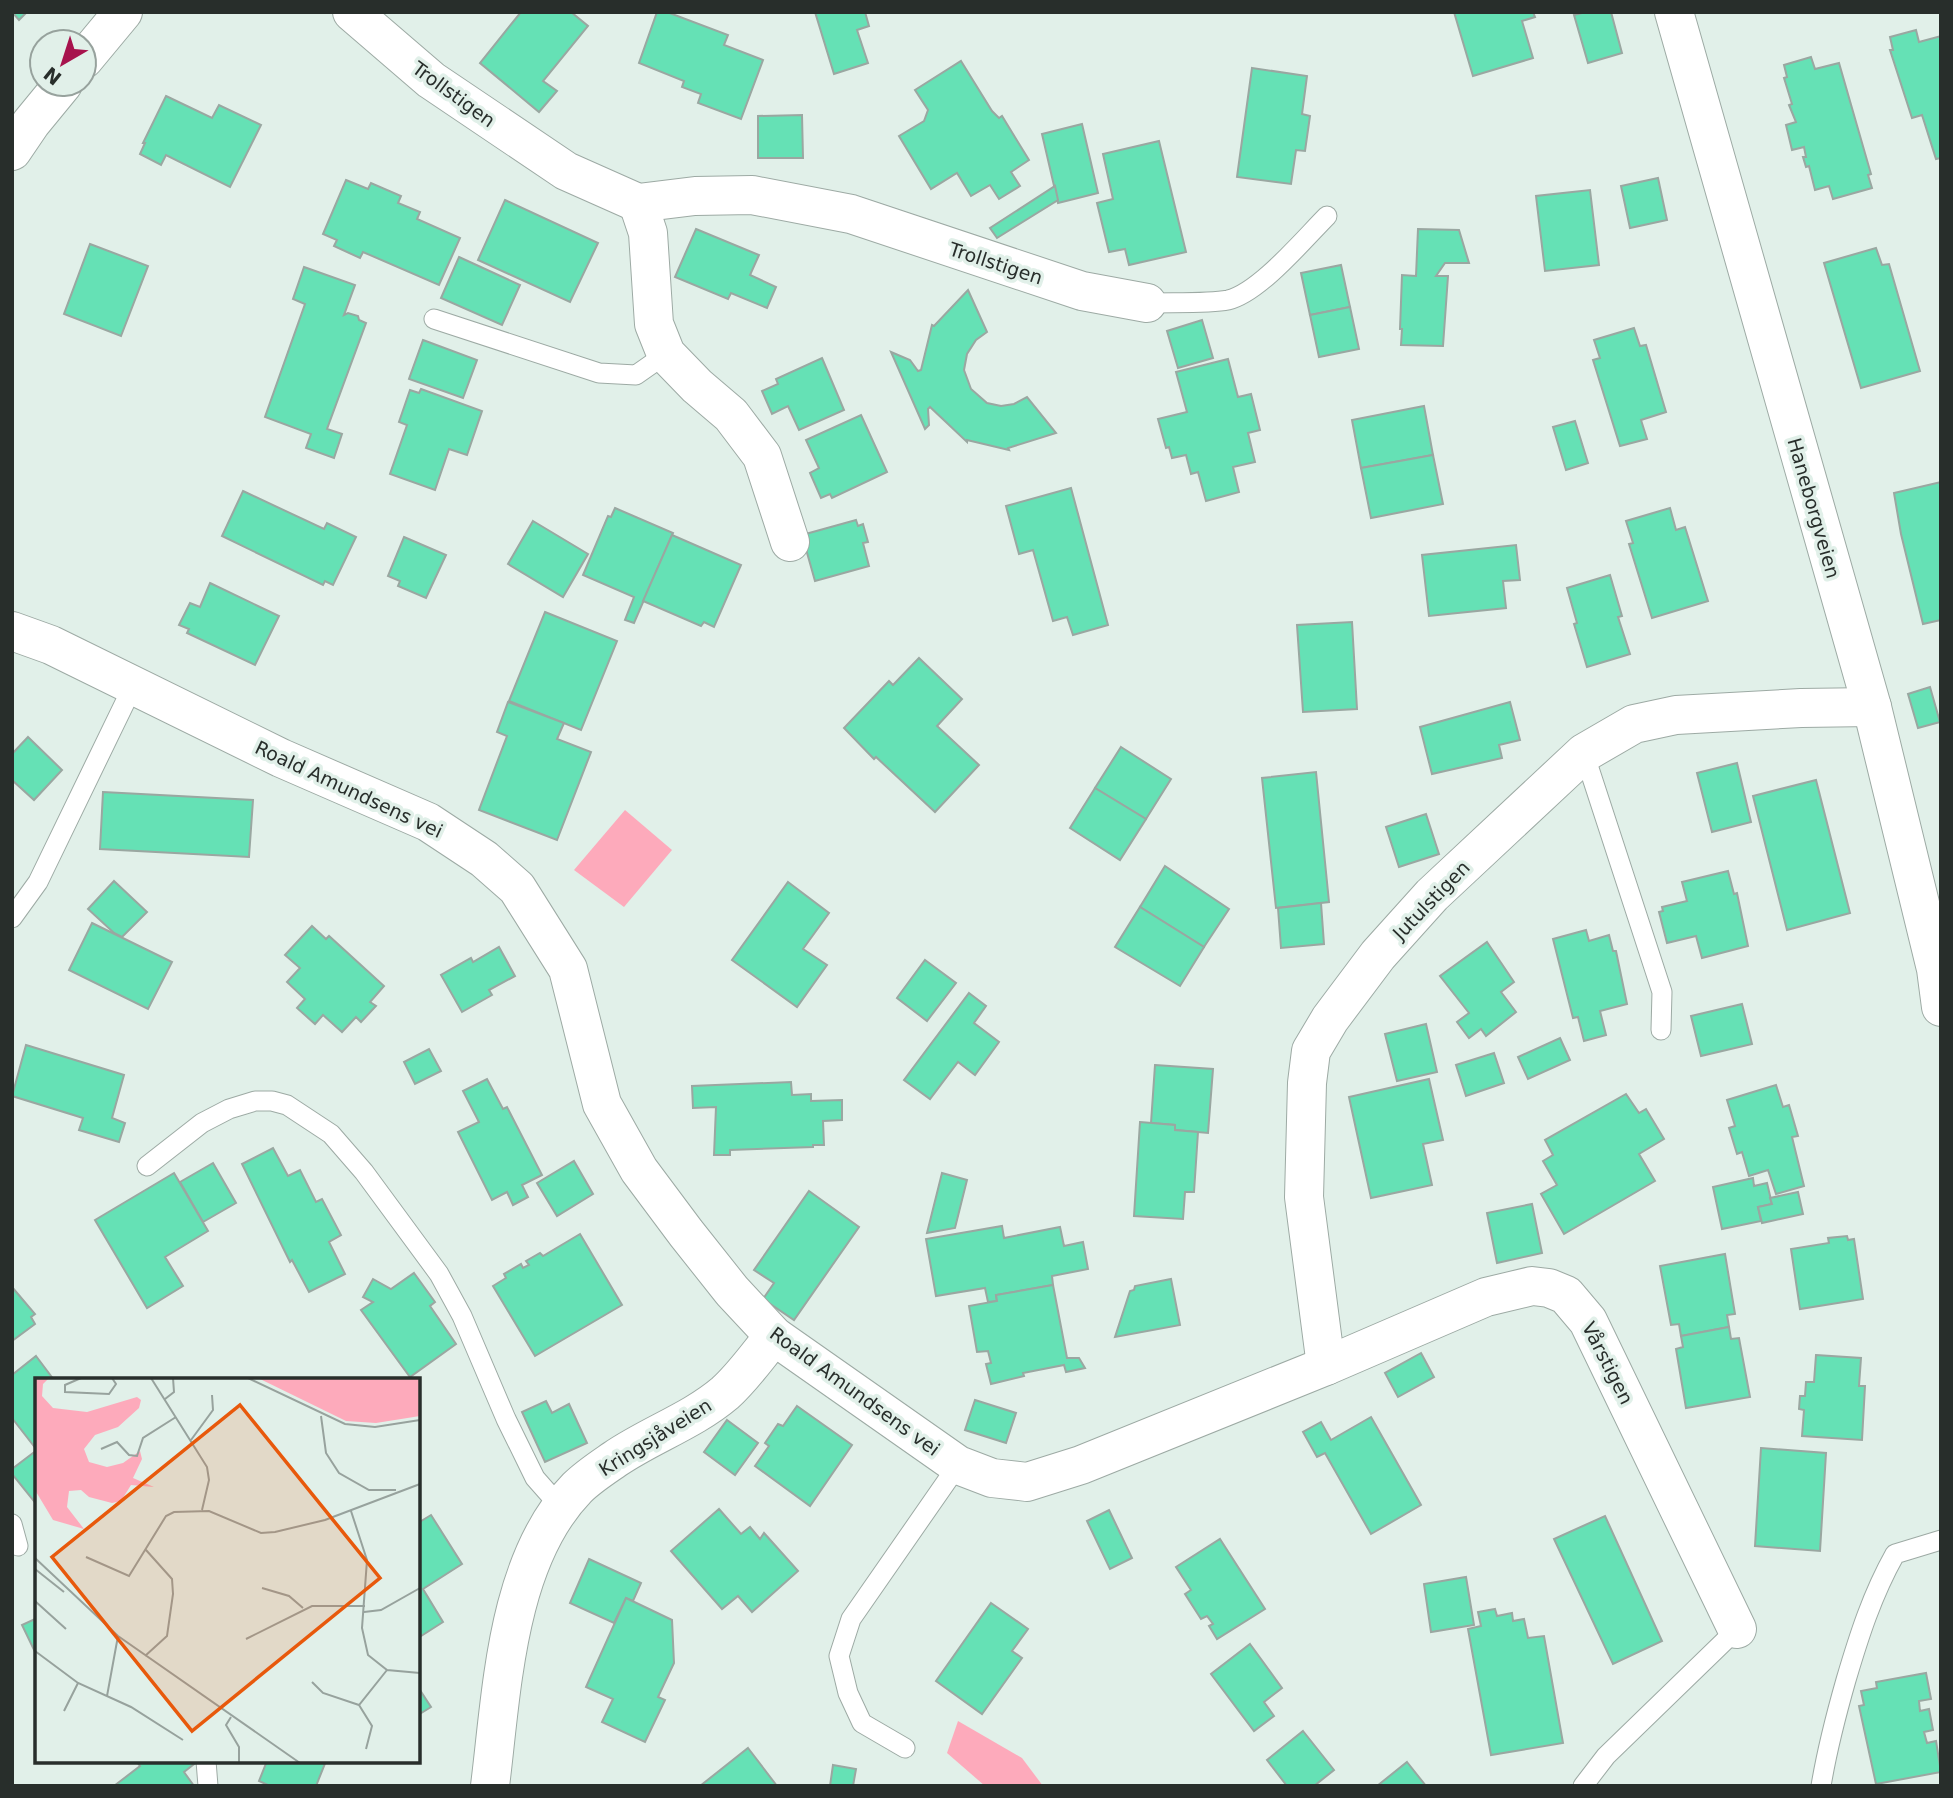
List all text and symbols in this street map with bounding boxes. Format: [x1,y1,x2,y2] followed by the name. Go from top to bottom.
[28,28,98,98] north arrow
[408,56,500,131] street label: Trollstigen
[39,63,65,90] text: N
[946,237,1045,288] street label: Trollstigen
[1783,435,1845,581] street label: Haneborgveien
[252,736,446,842] street label: Roald Amundsens vei
[1387,856,1474,945] street label: Jutulstigen
[1578,1318,1638,1408] street label: Vårstigen
[766,1322,944,1460] street label: Roald Amundsens vei
[35,1378,420,1763] inset map
[595,1394,715,1480] street label: Kringsjåveien

